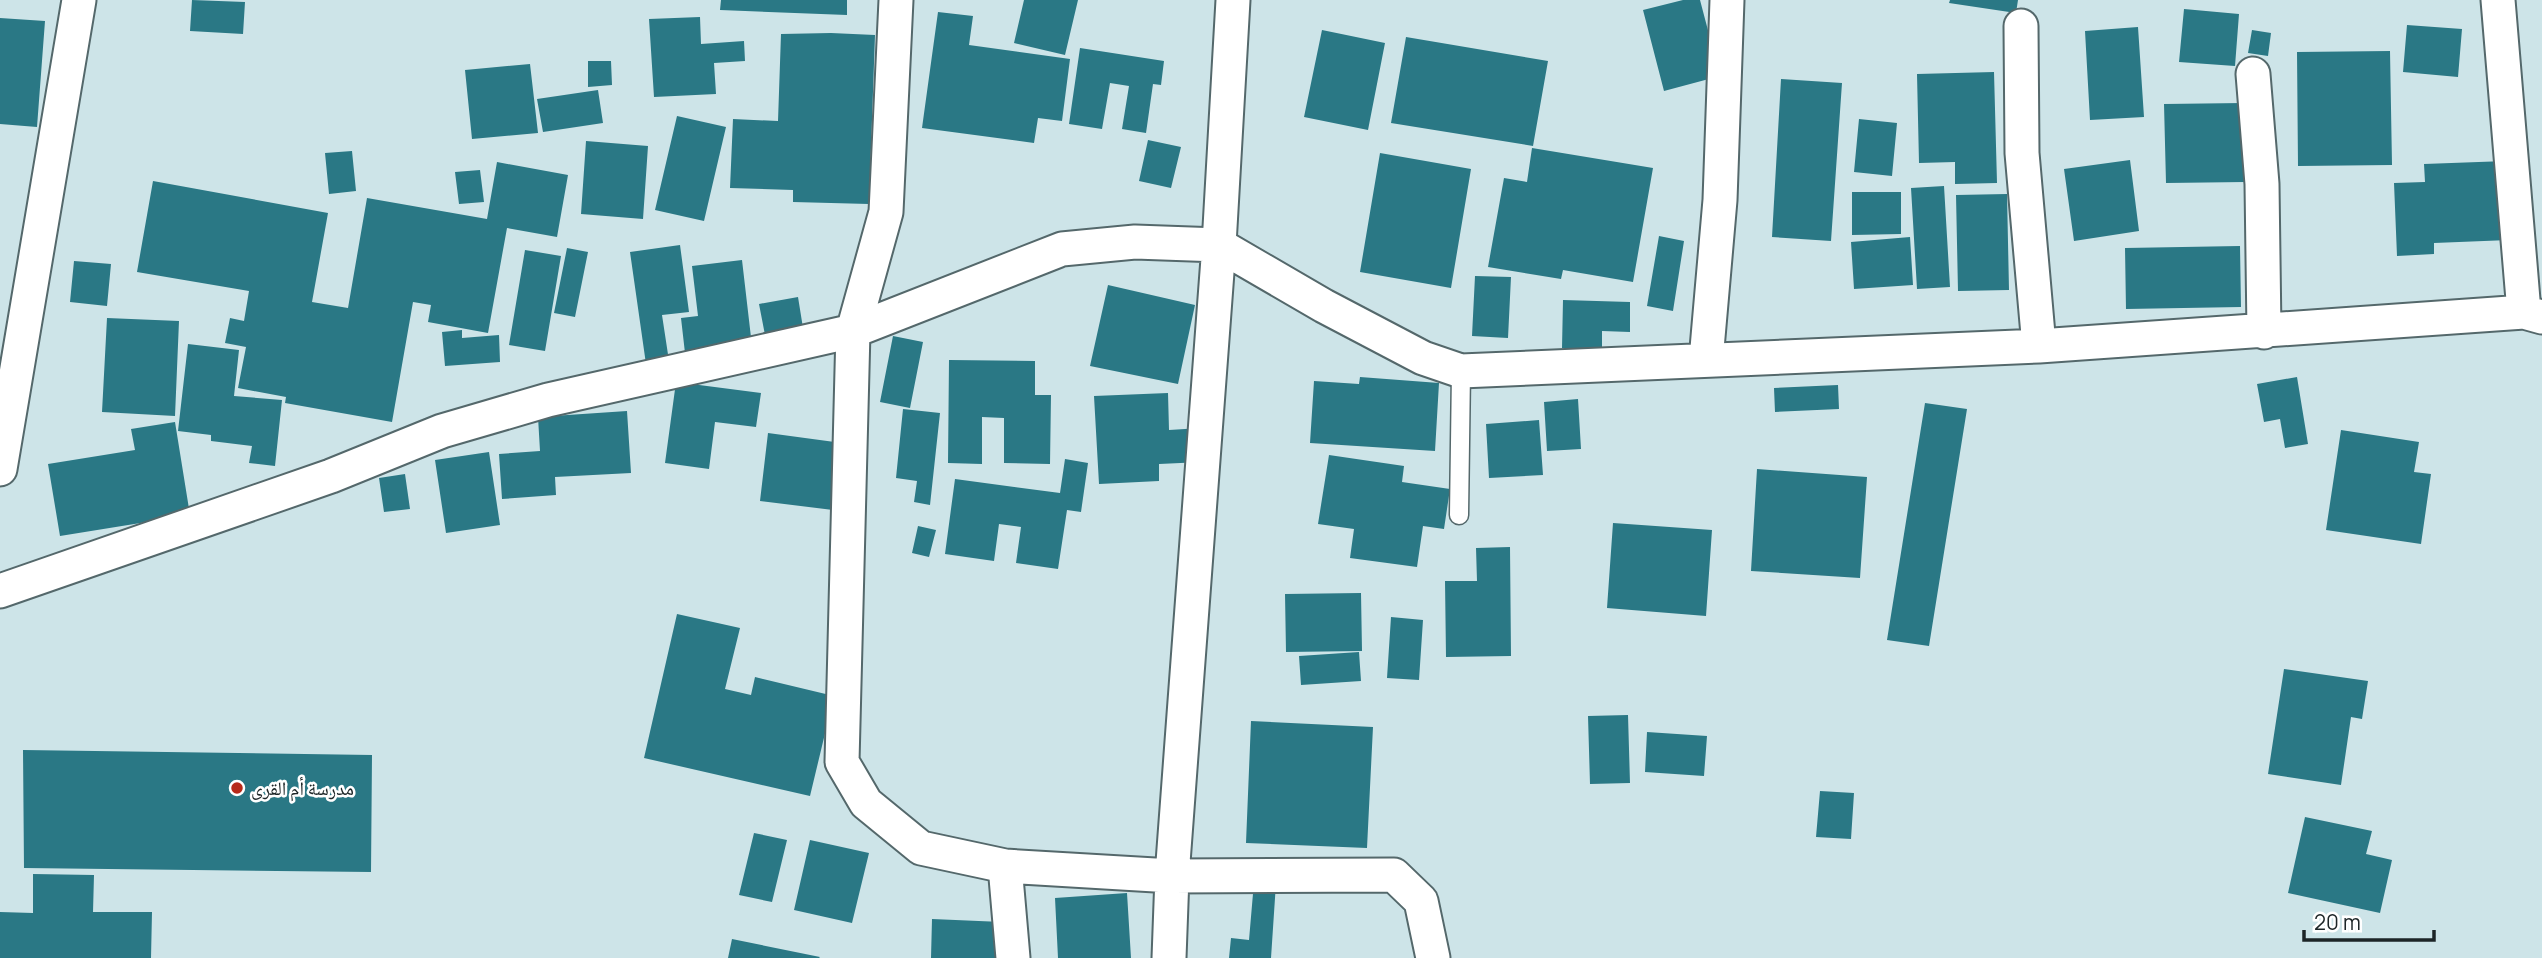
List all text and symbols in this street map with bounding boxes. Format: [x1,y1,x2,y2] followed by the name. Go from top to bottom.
[251,775,354,802] place label: مدرسة أم القرى
[229,780,245,796] marker: مدرسة أم القرى
[2304,898,2434,942] scale bar
[2314,908,2361,936] text: 20 m

